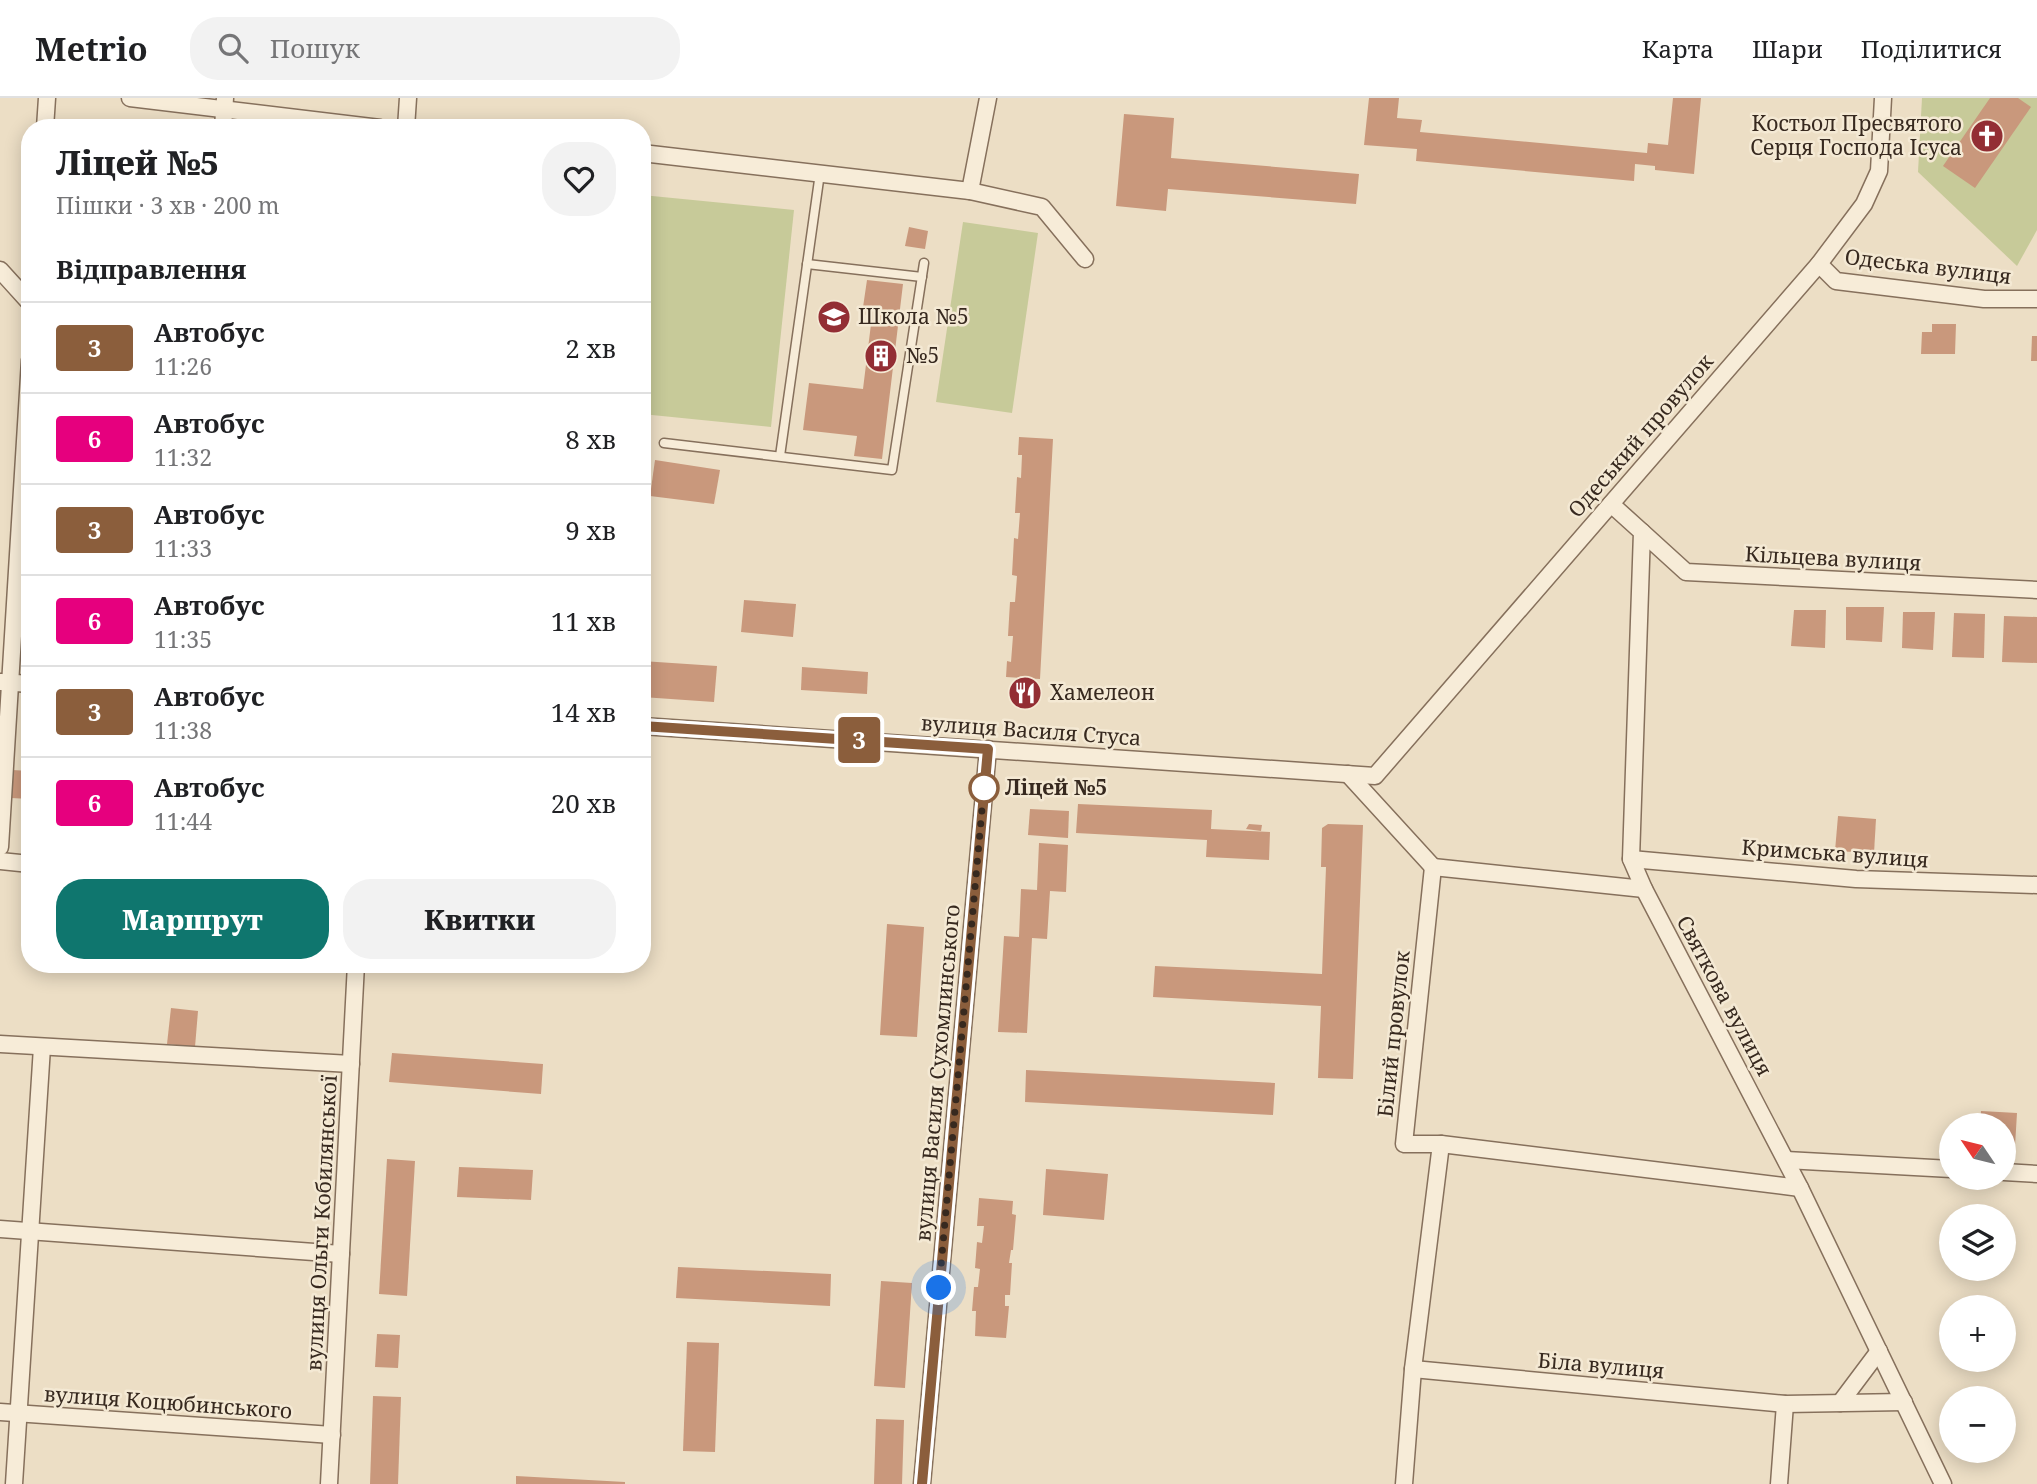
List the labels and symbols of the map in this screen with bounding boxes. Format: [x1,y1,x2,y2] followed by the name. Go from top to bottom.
[1750,109,1962,161] place label: Костьол Пресвятого Серця Господа Ісуса
[1968,117,2006,155] church icon: Костьол Пресвятого Серця Господа Ісуса
[1843,242,2013,290] street label: Одеська вулиця
[815,298,853,336] school or university icon: Школа №5
[858,302,969,330] place label: Школа №5
[862,337,900,375] building icon: №5
[906,341,939,369] place label: №5
[1561,347,1719,523] street label: Одеський провулок
[1744,539,1922,577] street label: Кільцева вулиця
[1006,674,1044,712] restaurant icon: Хамелеон
[1050,678,1155,706] place label: Хамелеон
[920,708,1142,752] street label: вулиця Василя Стуса
[836,717,882,763] line badge: 3
[969,773,999,803] marker: Ліцей №5
[1005,773,1107,801] place label: Ліцей №5
[1741,832,1930,874] street label: Кримська вулиця
[908,903,966,1243] street label: вулиця Василя Сухомлинського
[1671,911,1779,1081] street label: Святкова вулиця
[1370,949,1416,1119] street label: Білий провулок
[299,1074,343,1372] street label: вулиця Ольги Кобилянської
[1939,1113,2016,1190] north arrow
[921,1270,956,1305] your location
[1536,1346,1666,1384] street label: Біла вулиця
[43,1379,293,1425] street label: вулиця Коцюбинського

